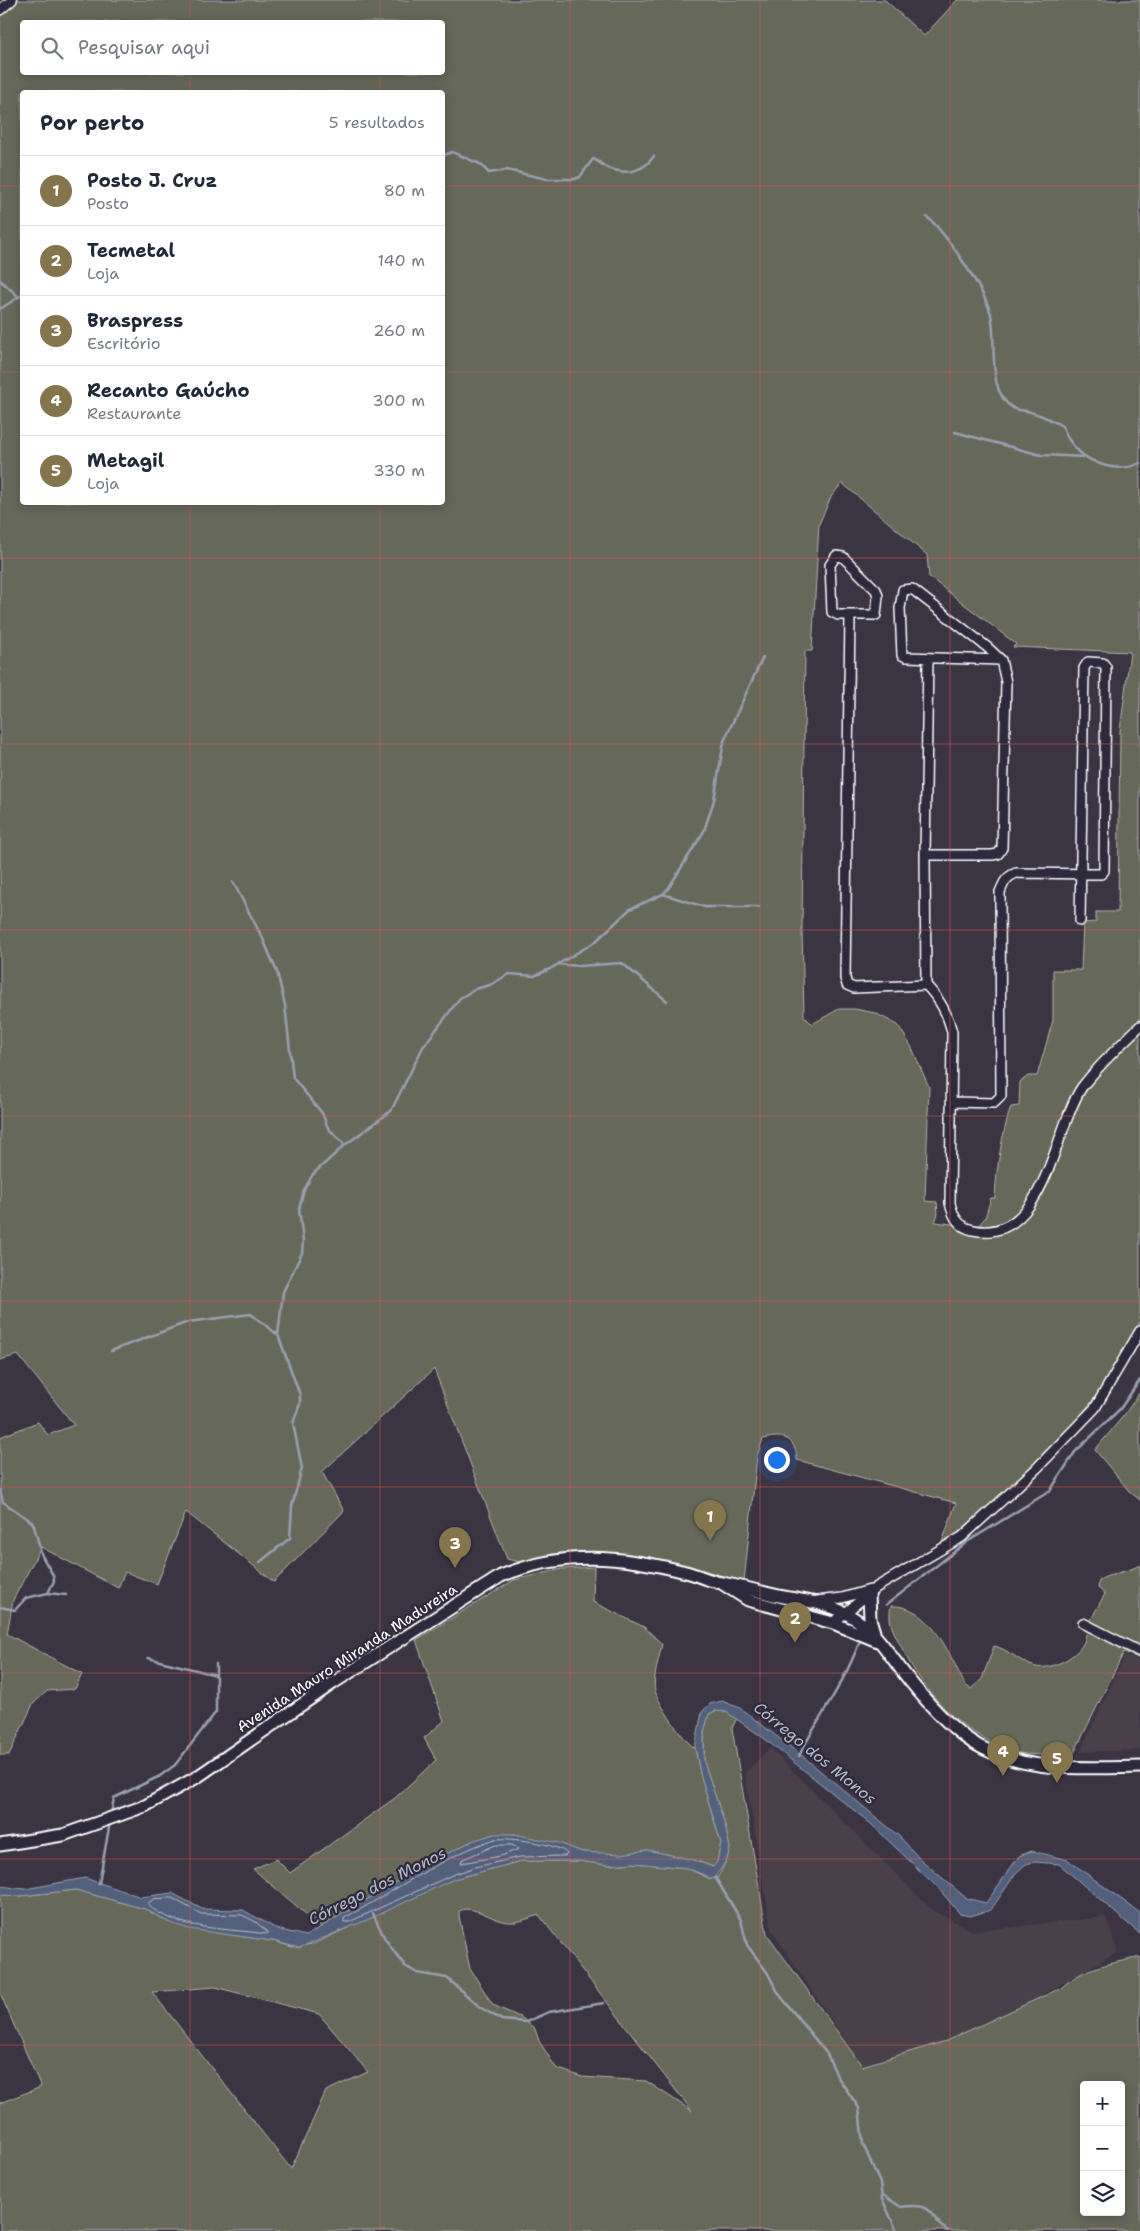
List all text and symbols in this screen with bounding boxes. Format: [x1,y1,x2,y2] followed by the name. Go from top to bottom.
[20,20,445,75] search box
[38,34,66,62] icon: search
[78,35,210,60] text: Pesquisar aqui
[40,109,144,137] text: Por perto
[329,112,425,133] text: 5 resultados
[87,168,217,193] text: Posto J. Cruz
[52,180,60,201] text: 1
[384,180,425,201] text: 80 m
[87,193,129,214] text: Posto
[87,238,175,263] text: Tecmetal
[50,250,62,271] text: 2
[378,250,425,271] text: 140 m
[87,263,119,284] text: Loja
[87,308,183,333] text: Braspress
[50,320,62,341] text: 3
[373,320,425,341] text: 260 m
[87,333,160,354] text: Escritório
[87,378,250,403] text: Recanto Gaúcho
[50,390,62,411] text: 4
[373,390,425,411] text: 300 m
[87,403,181,424] text: Restaurante
[87,448,164,473] text: Metagil
[51,460,61,481] text: 5
[373,460,425,481] text: 330 m
[87,473,119,494] text: Loja
[764,1447,790,1473] your location
[694,1500,726,1541] pin: 1
[439,1527,471,1568] pin: 3
[233,1579,461,1737] street label: Avenida Mauro Miranda Madureira
[779,1602,811,1643] pin: 2
[749,1697,881,1809] water label: Córrego dos Monos
[987,1735,1019,1776] pin: 4
[1041,1742,1073,1783] pin: 5
[304,1842,450,1930] water label: Córrego dos Monos
[1080,2081,1125,2216] map controls
[1080,2081,1125,2126] button: +
[1080,2126,1125,2171] button: −
[1080,2171,1125,2216] button: layers

